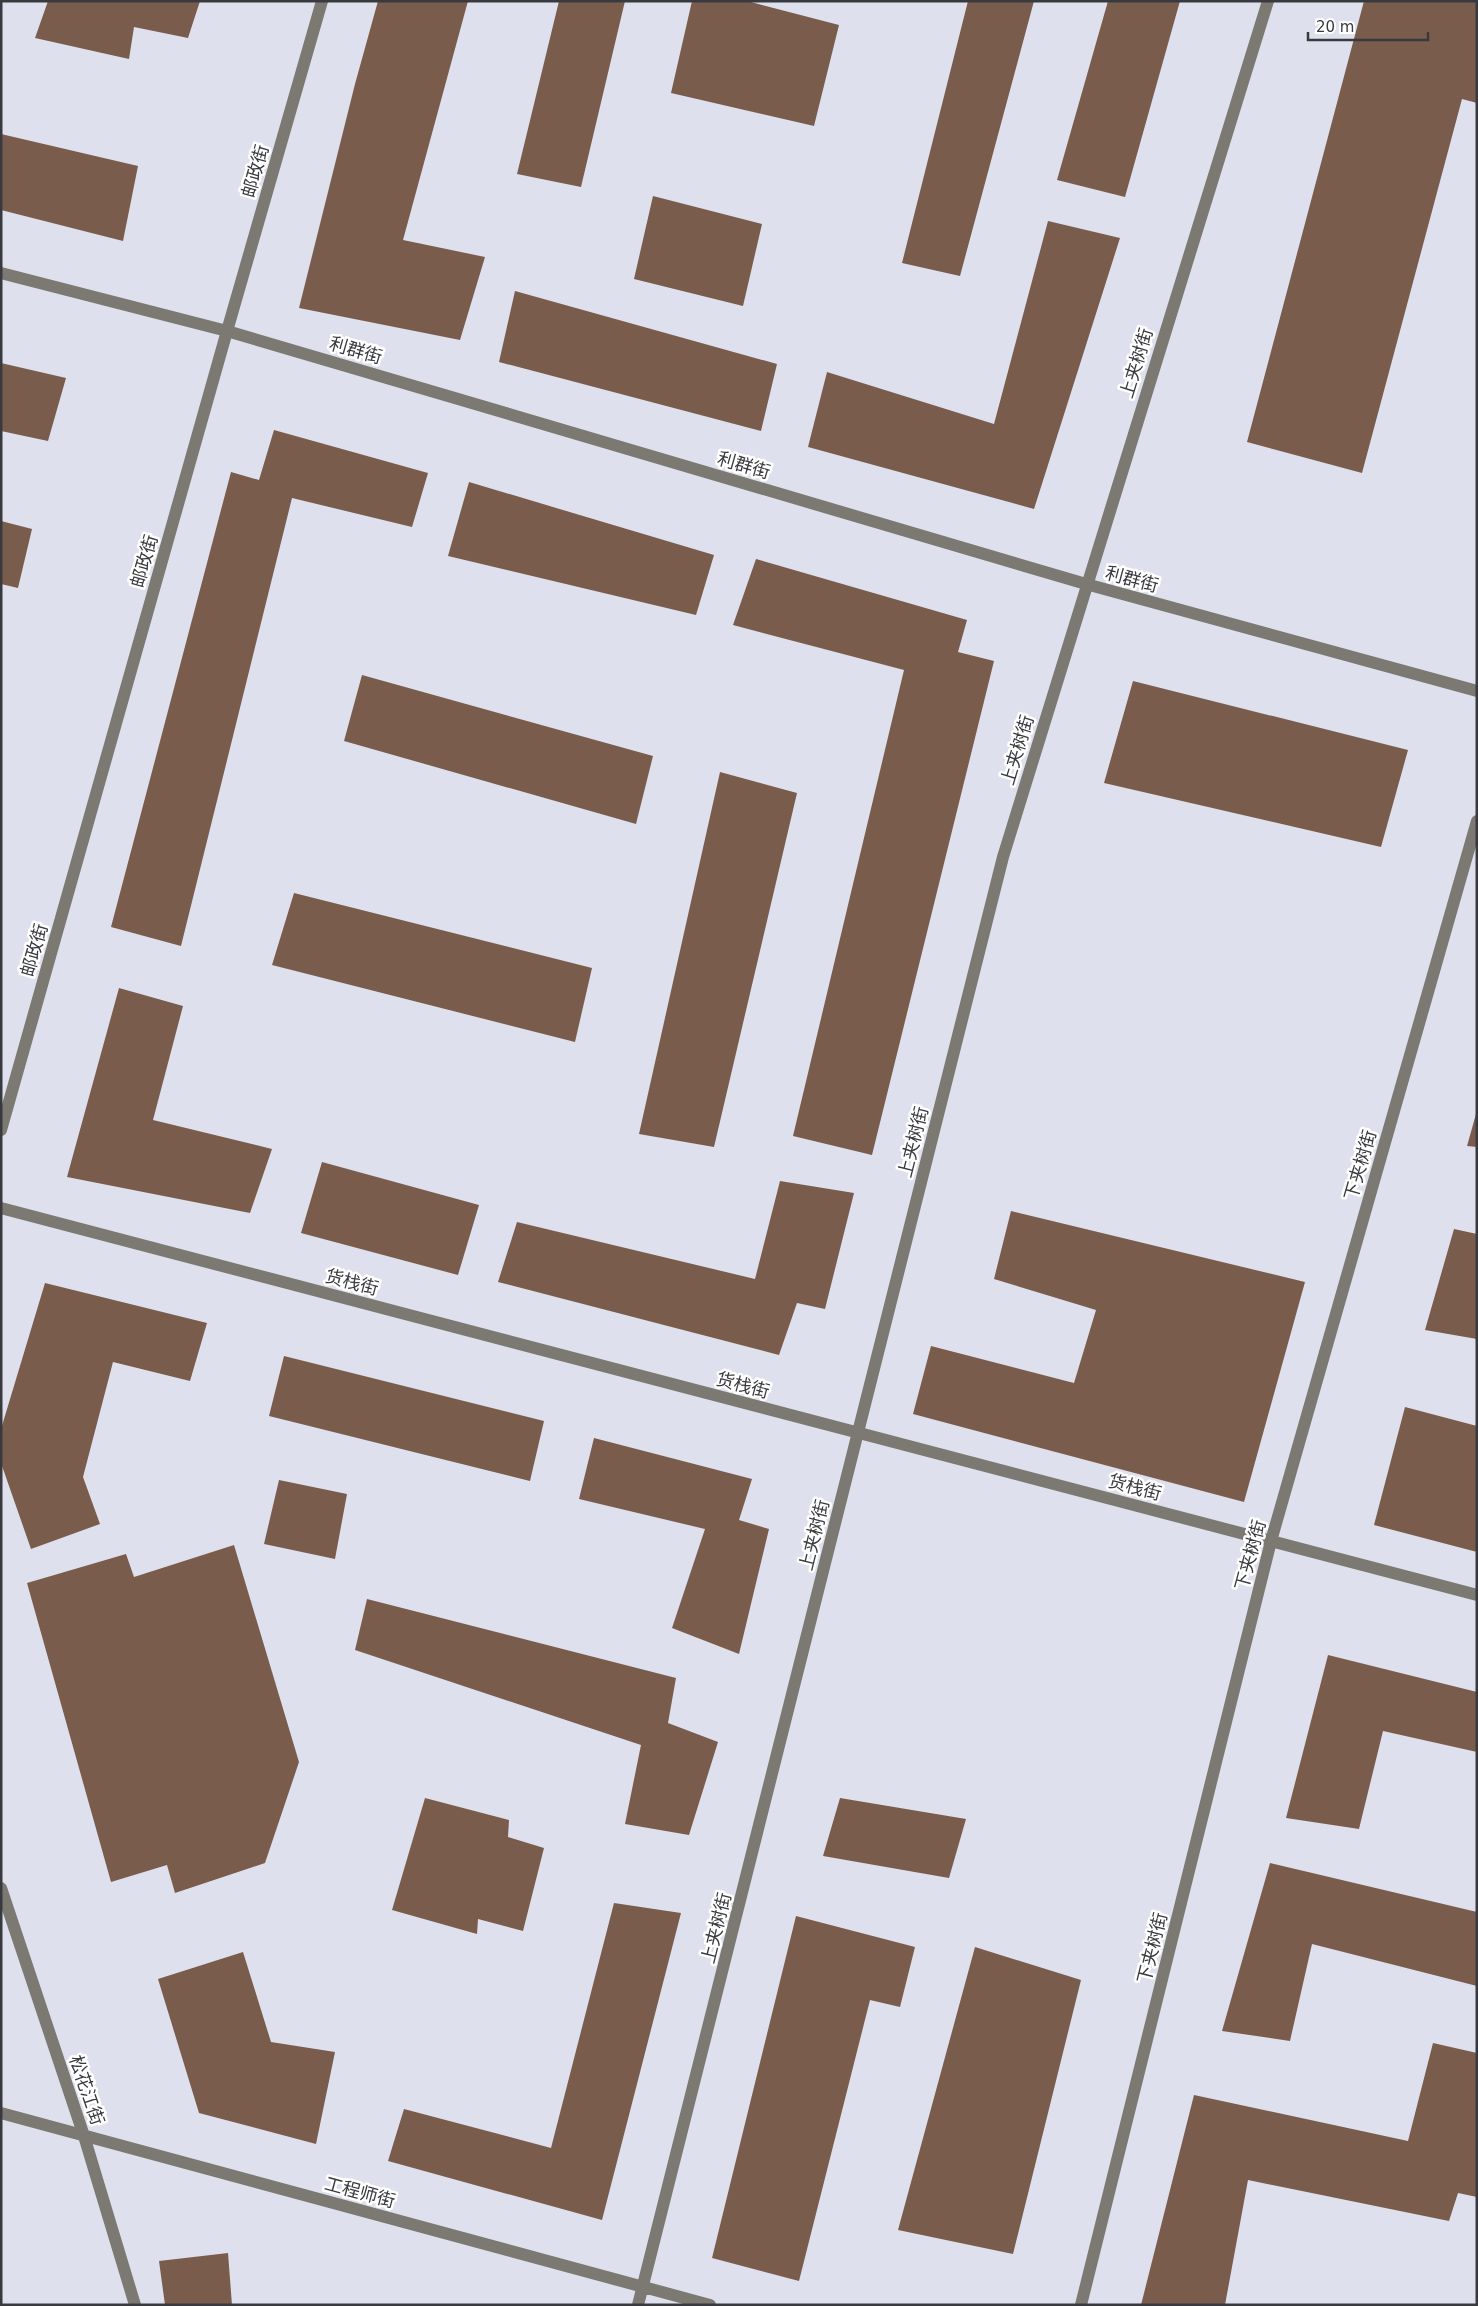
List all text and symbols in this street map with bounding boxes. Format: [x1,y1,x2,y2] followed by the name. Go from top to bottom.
[1308,10,1428,42] scale bar
[1316,18,1354,36] text: 20 m
[237,142,273,200] street label: 邮政街
[1115,326,1157,400] street label: 上夹树街
[327,332,385,368] street label: 利群街
[715,447,773,483] street label: 利群街
[126,532,162,590] street label: 邮政街
[1103,562,1161,596] street label: 利群街
[996,713,1038,787] street label: 上夹树街
[16,921,52,979] street label: 邮政街
[894,1105,932,1179] street label: 上夹树街
[1340,1128,1380,1202] street label: 下夹树街
[323,1265,381,1299] street label: 货栈街
[714,1368,772,1402] street label: 货栈街
[1106,1470,1164,1504] street label: 货栈街
[795,1498,833,1572] street label: 上夹树街
[1231,1518,1269,1592] street label: 下夹树街
[697,1891,735,1965] street label: 上夹树街
[1133,1911,1171,1985] street label: 下夹树街
[65,2053,109,2127] street label: 松花江街
[323,2173,397,2211] street label: 工程师街

